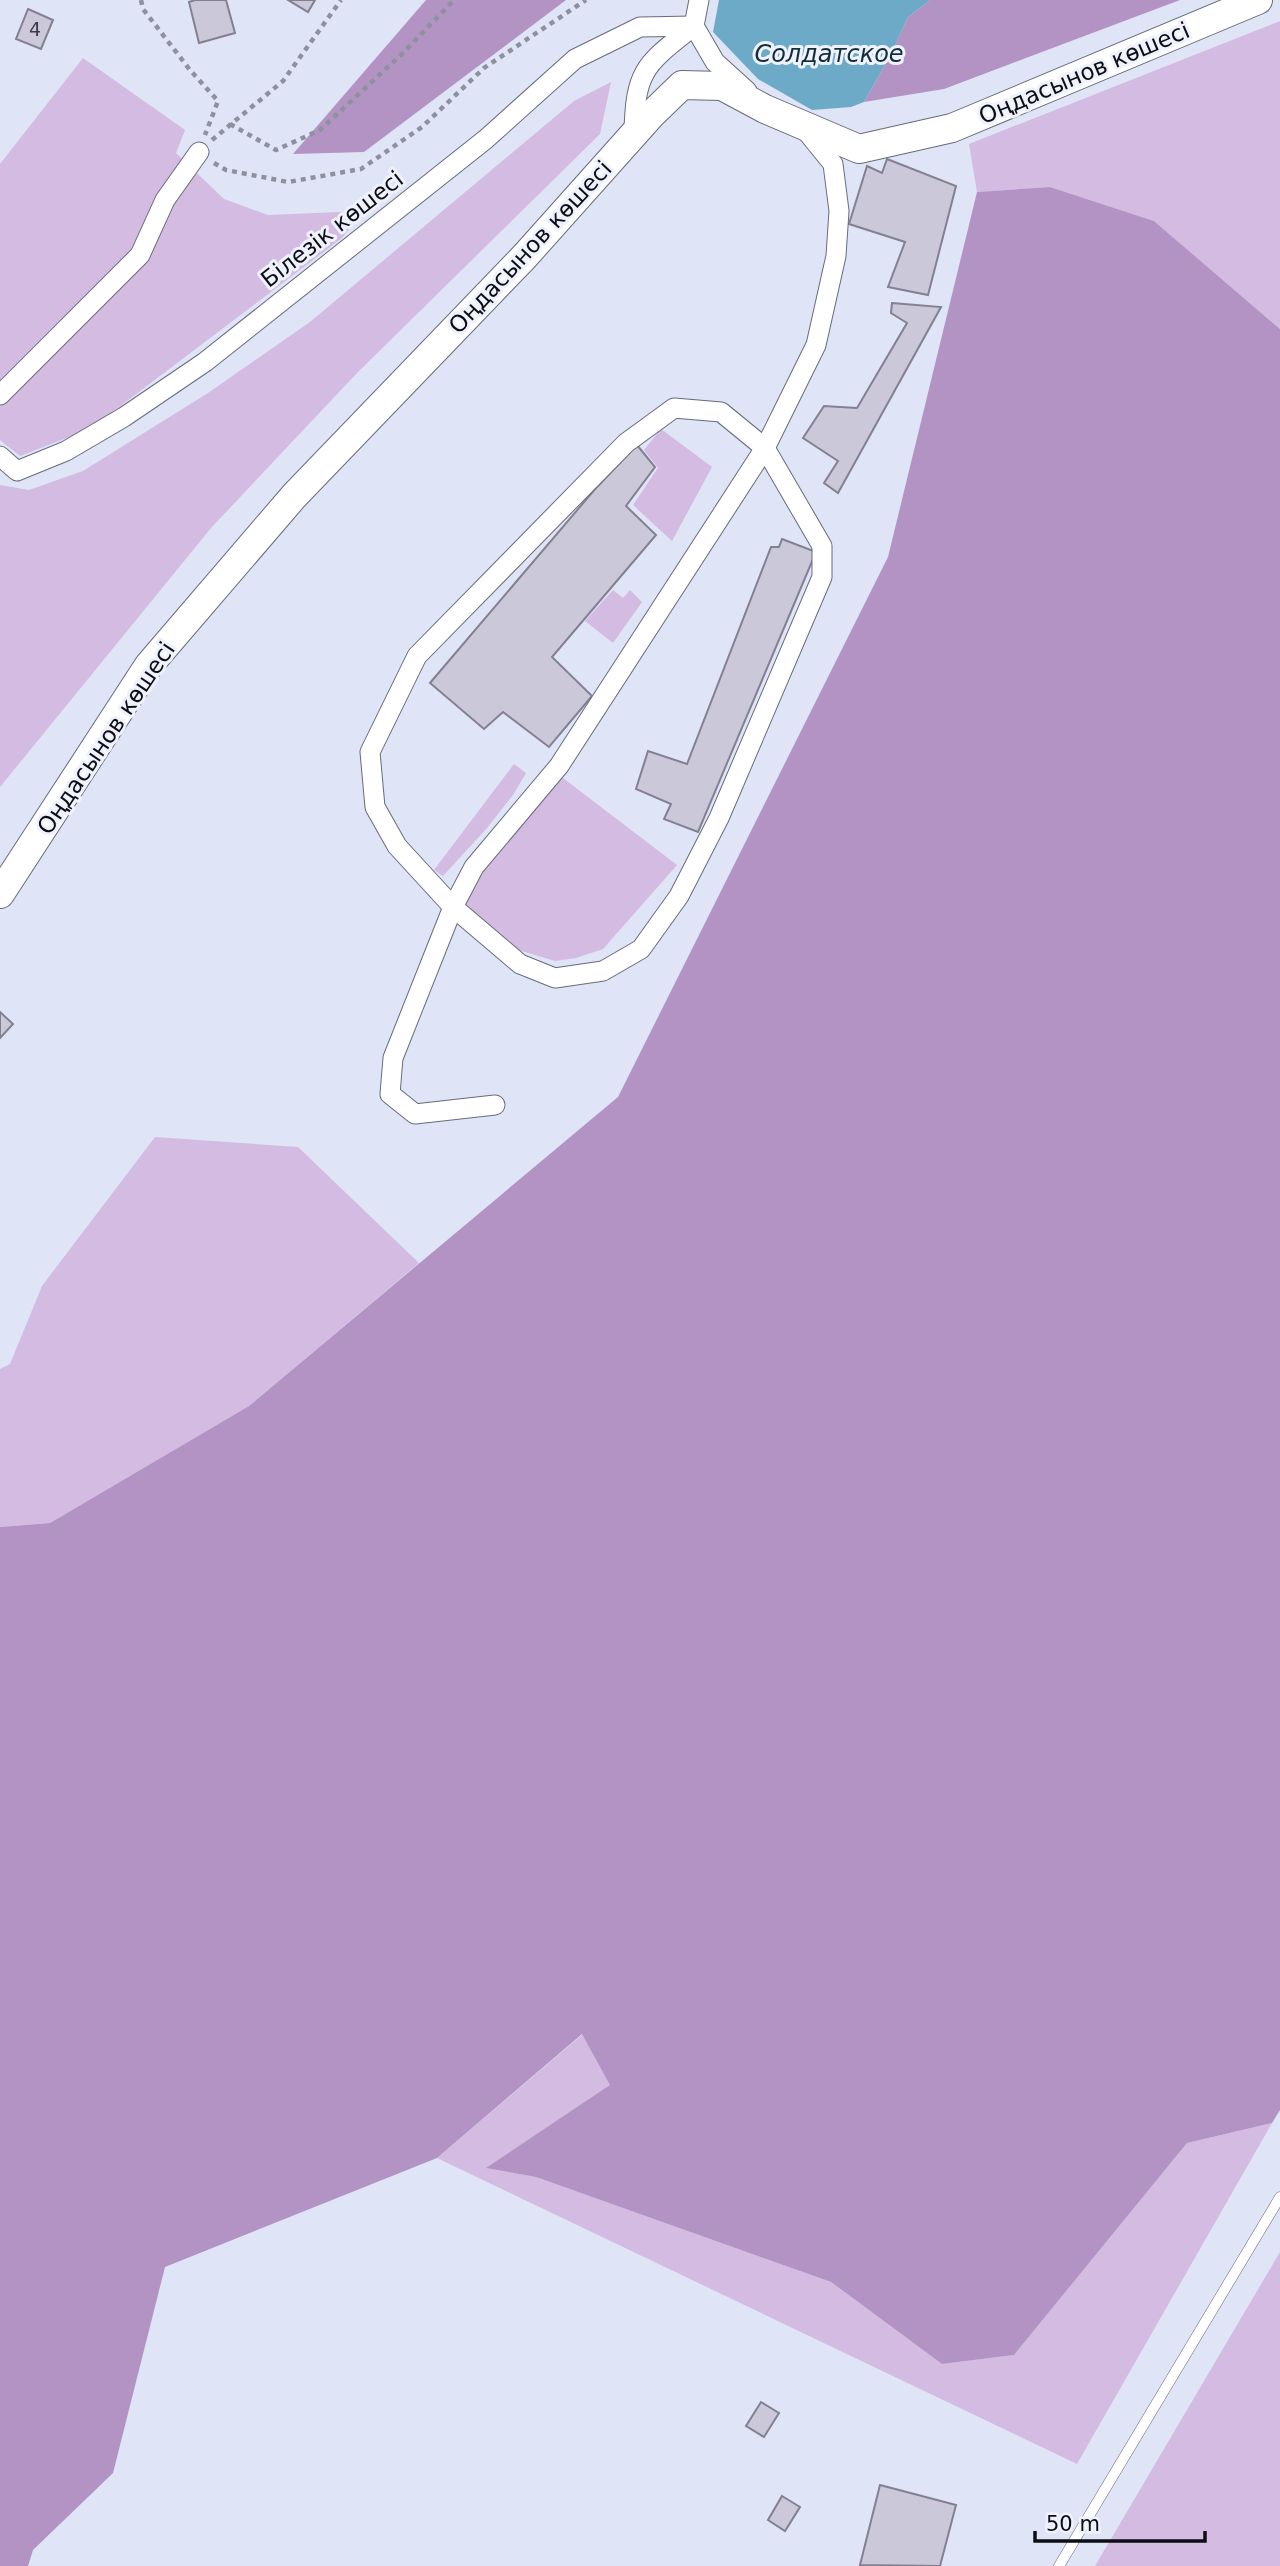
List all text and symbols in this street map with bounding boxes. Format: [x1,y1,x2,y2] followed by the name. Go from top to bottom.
[975,17,1193,129] street label: Оңдасынов көшесі
[29,18,41,40] house number: 4
[754,40,904,68] water label: Солдатское
[443,155,617,339] street label: Оңдасынов көшесі
[256,165,408,293] street label: Білезік көшесі
[32,637,180,839] street label: Оңдасынов көшесі
[1035,2500,1205,2544] scale bar
[1046,2512,1100,2536] text: 50 m

